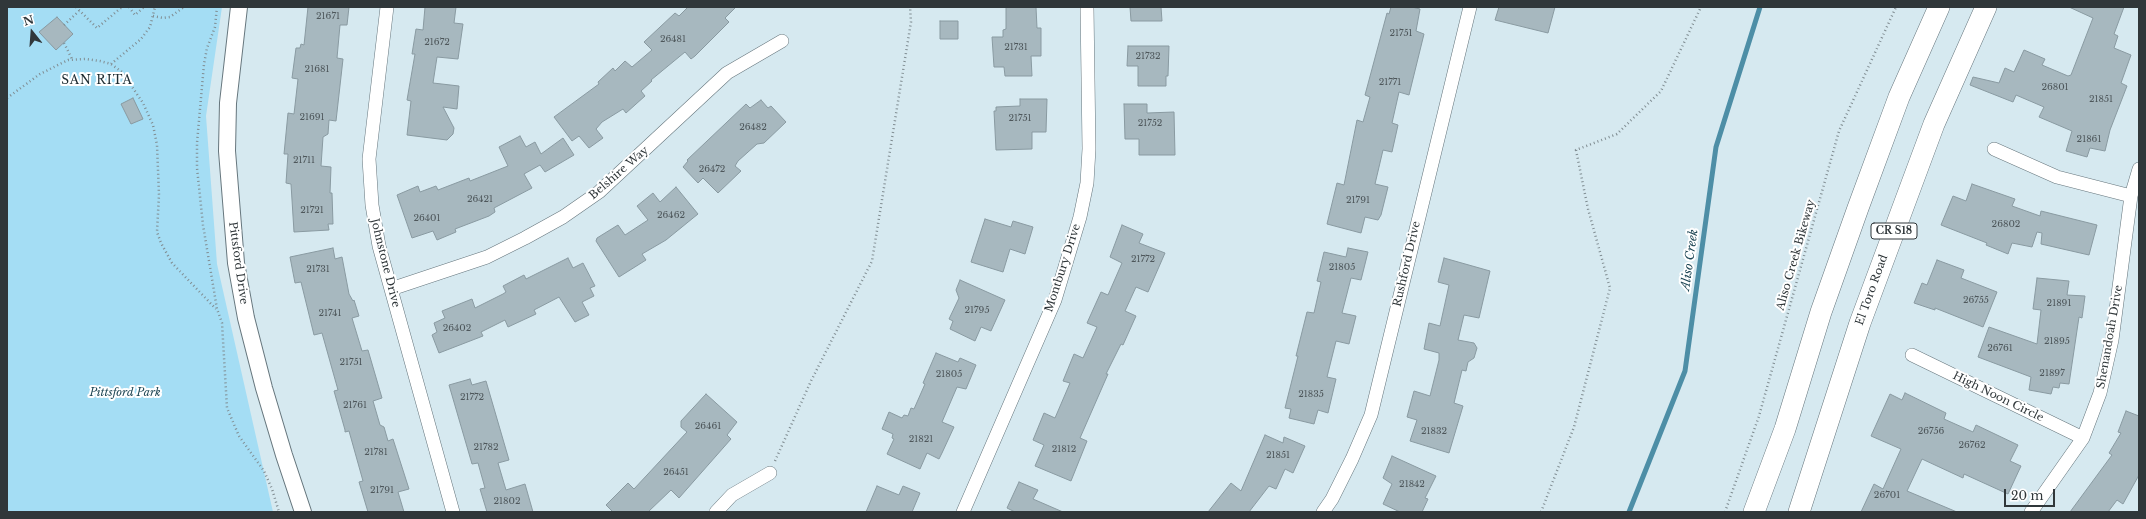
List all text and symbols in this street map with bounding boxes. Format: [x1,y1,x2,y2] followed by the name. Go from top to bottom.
[316,11,340,21] house number: 21671
[12,12,52,52] north arrow
[21,12,35,29] text: N
[1389,28,1413,38] house number: 21751
[660,34,686,44] house number: 26481
[424,37,450,47] house number: 21672
[1004,42,1028,52] house number: 21731
[1135,51,1161,61] house number: 21732
[305,64,329,74] house number: 21681
[61,74,133,88] district label: SAN RITA
[1379,77,1401,87] house number: 21771
[2041,82,2069,92] house number: 26801
[2089,94,2113,104] house number: 21851
[299,112,325,122] house number: 21691
[1008,113,1032,123] house number: 21751
[1138,118,1162,128] house number: 21752
[739,122,767,132] house number: 26482
[2077,134,2101,144] house number: 21861
[587,144,651,202] street label: Belshire Way
[293,155,315,165] house number: 21711
[699,164,725,174] house number: 26472
[467,194,493,204] house number: 26421
[1346,195,1370,205] house number: 21791
[1774,198,1818,312] street label: Aliso Creek Bikeway
[300,205,324,215] house number: 21721
[657,210,685,220] house number: 26462
[413,213,441,223] house number: 26401
[368,217,402,309] street label: Johnstone Drive
[1992,219,2020,229] house number: 26802
[1391,220,1423,308] street label: Rushford Drive
[226,221,250,305] street label: Pittsford Drive
[1042,222,1084,314] street label: Montbury Drive
[1871,223,1917,239] road number: CR S18
[1679,228,1701,292] water label: Aliso Creek
[1853,253,1891,327] street label: El Toro Road
[1131,254,1155,264] house number: 21772
[1329,262,1355,272] house number: 21805
[306,264,330,274] house number: 21731
[2094,284,2126,390] street label: Shenandoah Drive
[1963,295,1989,305] house number: 26755
[2047,298,2071,308] house number: 21891
[965,305,989,315] house number: 21795
[318,308,342,318] house number: 21741
[443,323,471,333] house number: 26402
[2044,336,2070,346] house number: 21895
[1987,343,2013,353] house number: 26761
[339,357,363,367] house number: 21751
[2039,368,2065,378] house number: 21897
[936,369,962,379] house number: 21805
[1950,369,2046,425] street label: High Noon Circle
[89,386,161,400] park label: Pittsford Park
[1298,389,1324,399] house number: 21835
[460,392,484,402] house number: 21772
[343,400,367,410] house number: 21761
[695,421,721,431] house number: 26461
[1421,426,1447,436] house number: 21832
[1918,426,1944,436] house number: 26756
[909,434,933,444] house number: 21821
[1958,440,1986,450] house number: 26762
[473,442,499,452] house number: 21782
[1052,444,1076,454] house number: 21812
[364,447,388,457] house number: 21781
[1266,450,1290,460] house number: 21851
[663,467,689,477] house number: 26451
[1399,479,1425,489] house number: 21842
[2006,481,2057,507] scale bar
[370,485,394,495] house number: 21791
[2011,488,2043,503] text: 20 m
[1874,490,1900,500] house number: 26701
[494,496,520,506] house number: 21802

